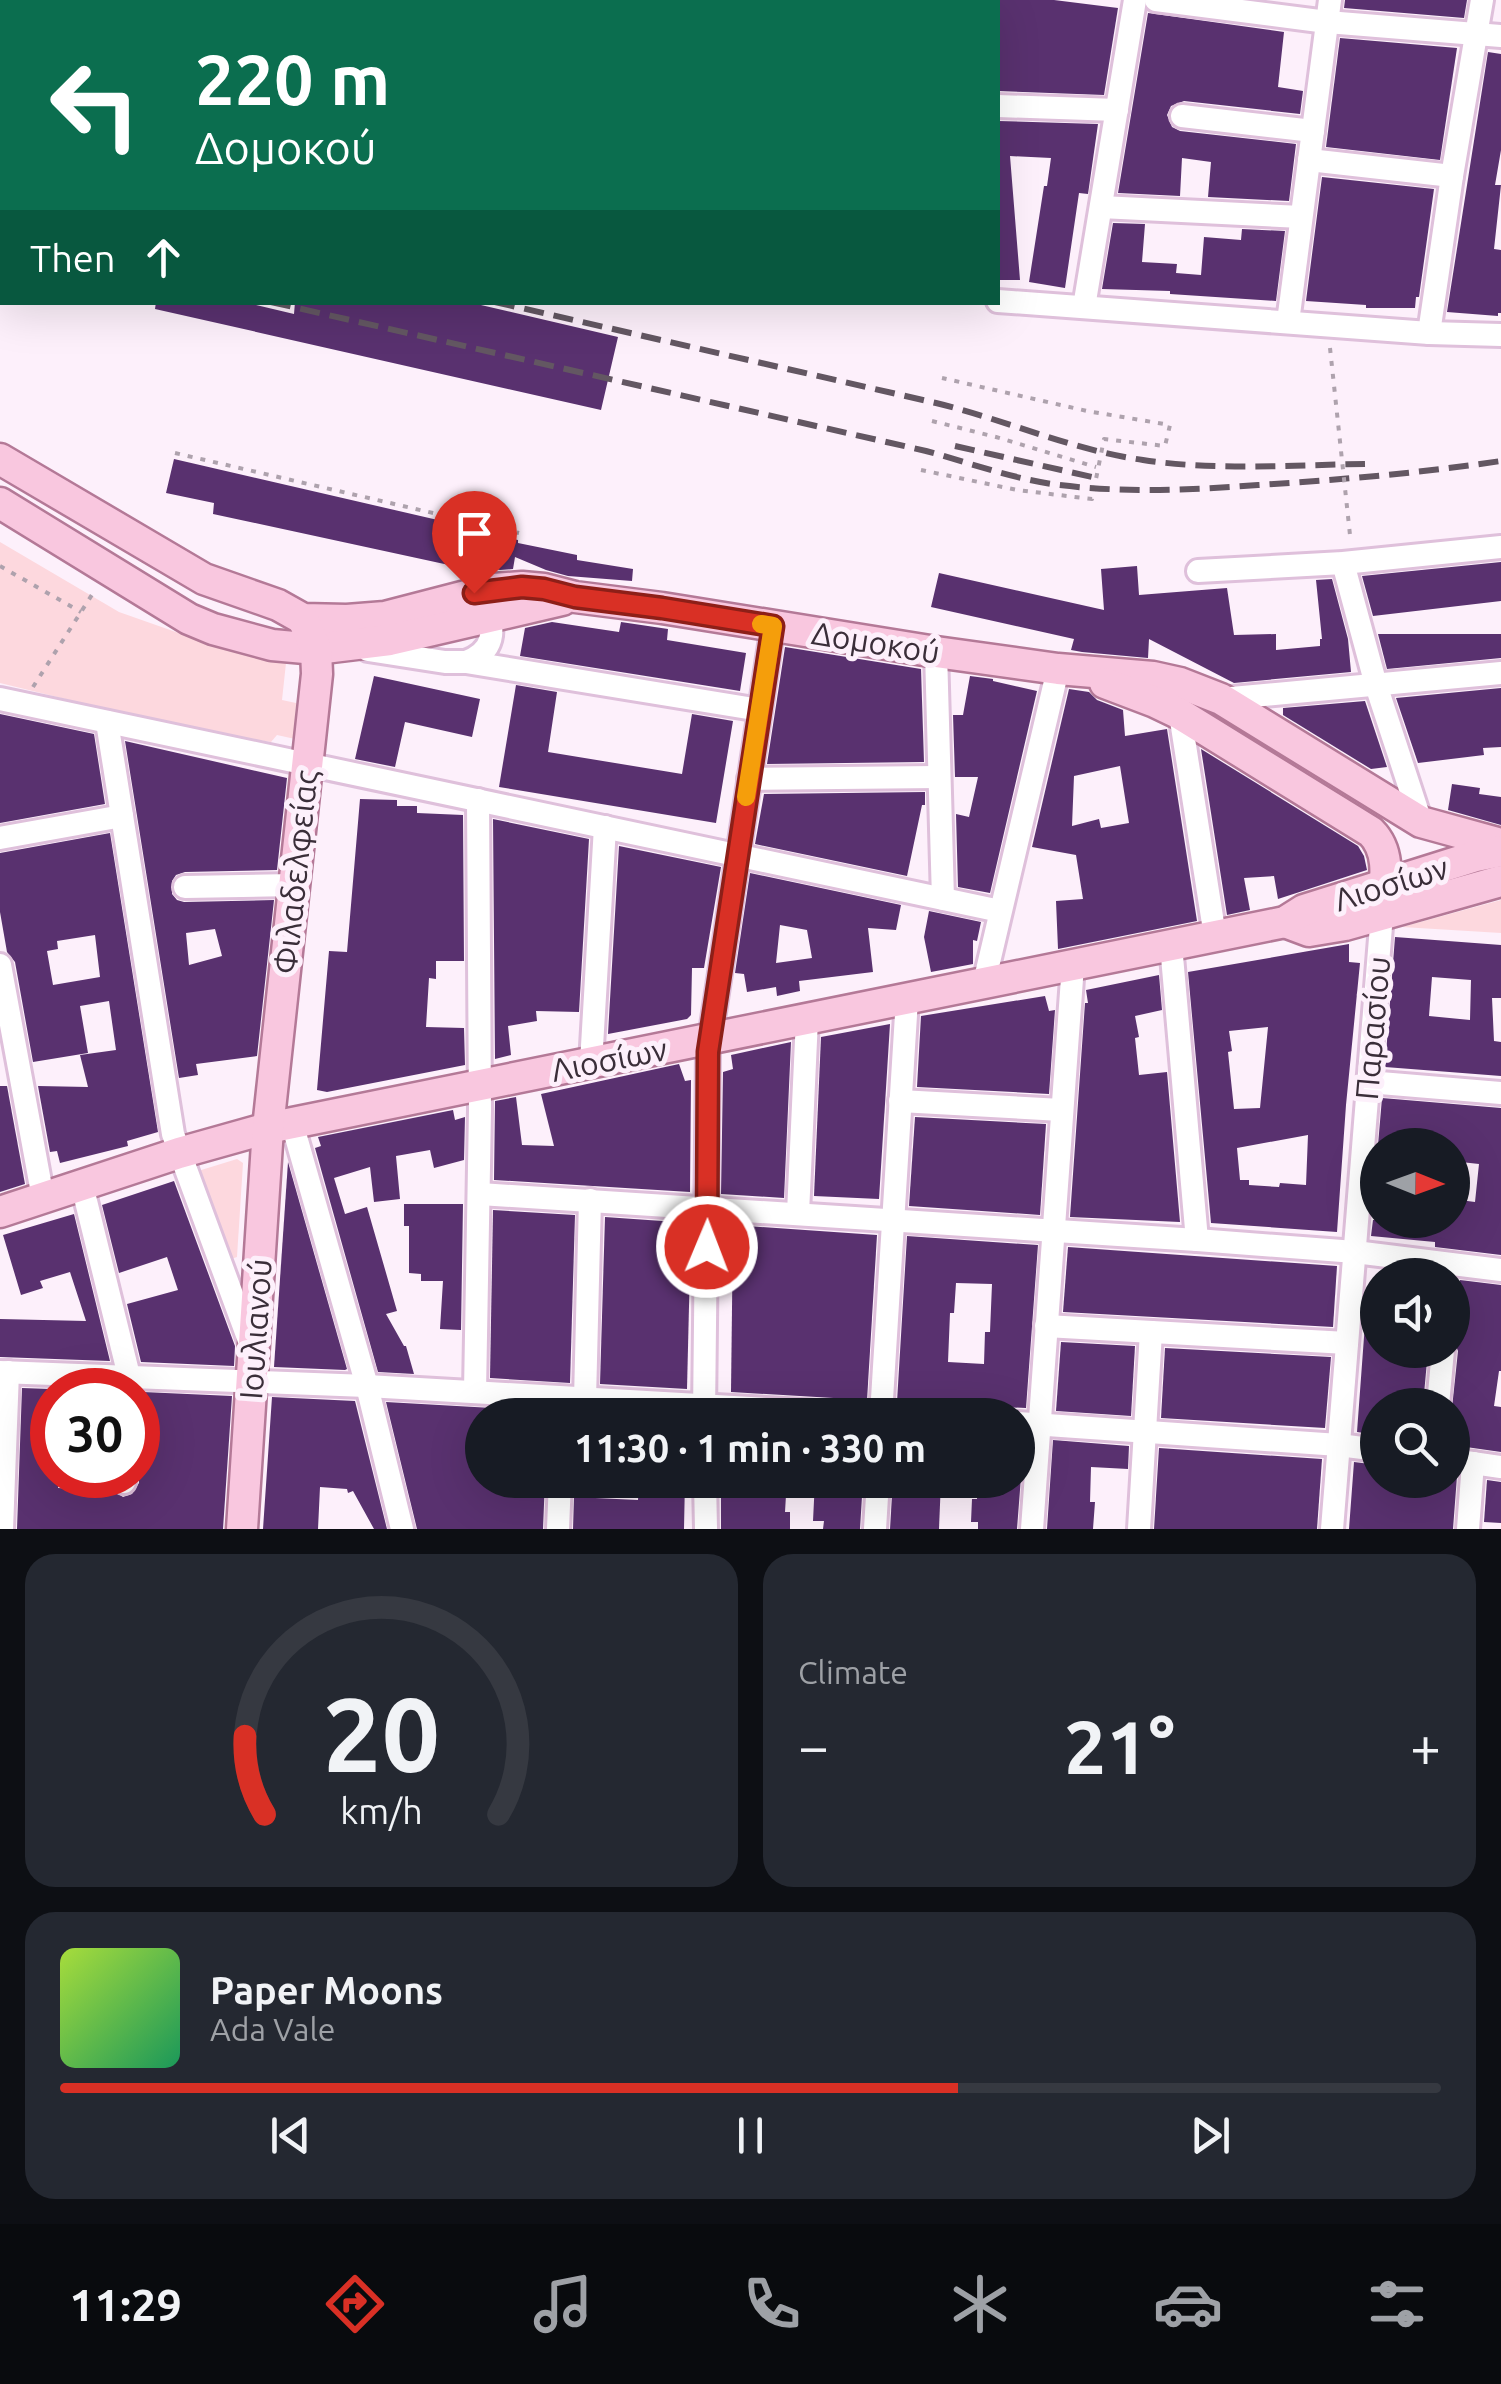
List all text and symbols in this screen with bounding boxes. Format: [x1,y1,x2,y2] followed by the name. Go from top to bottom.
[30,40,160,170] icon: left
[195,40,390,118] text: 220 m
[195,122,377,173] text: Δομοκού
[136,230,191,285] icon: ahead
[30,237,116,279] text: Then
[432,491,517,594] pin
[447,506,502,561] icon: arrive
[809,614,943,670] street label: Δομοκού
[266,768,325,976] street label: Φιλαδελφείας
[1330,849,1452,917] street label: Λιοσίων
[1348,955,1396,1101] street label: Παρασίου
[548,1030,670,1088] street label: Λιοσίων
[1360,1128,1470,1238] north arrow
[1360,1128,1470,1498] map controls
[655,1195,759,1299] position arrow
[232,1258,278,1400] street label: Ιουλιανού
[1360,1258,1470,1368] button: sound
[30,1368,160,1498] speed limit sign: 30
[1360,1388,1470,1498] button: search
[574,1427,926,1469] text: 11:30 · 1 min · 330 m
[798,1654,908,1690] text: Climate
[323,1675,440,1792] text: 20
[1064,1704,1175,1788] text: 21°
[798,1715,829,1776] text: −
[1410,1715,1441,1776] text: +
[340,1791,423,1831] text: km/h
[210,1969,443,2011] text: Paper Moons
[210,2011,336,2047] text: Ada Vale
[263,2108,318,2163] icon: previous
[723,2108,778,2163] icon: pause
[1183,2108,1238,2163] icon: next
[320,2269,390,2339] icon: directions
[528,2269,598,2339] icon: music
[737,2269,807,2339] icon: phone
[945,2269,1015,2339] icon: climate
[1153,2269,1223,2339] icon: car
[1362,2269,1432,2339] icon: filters
[69,2279,182,2330] text: 11:29

